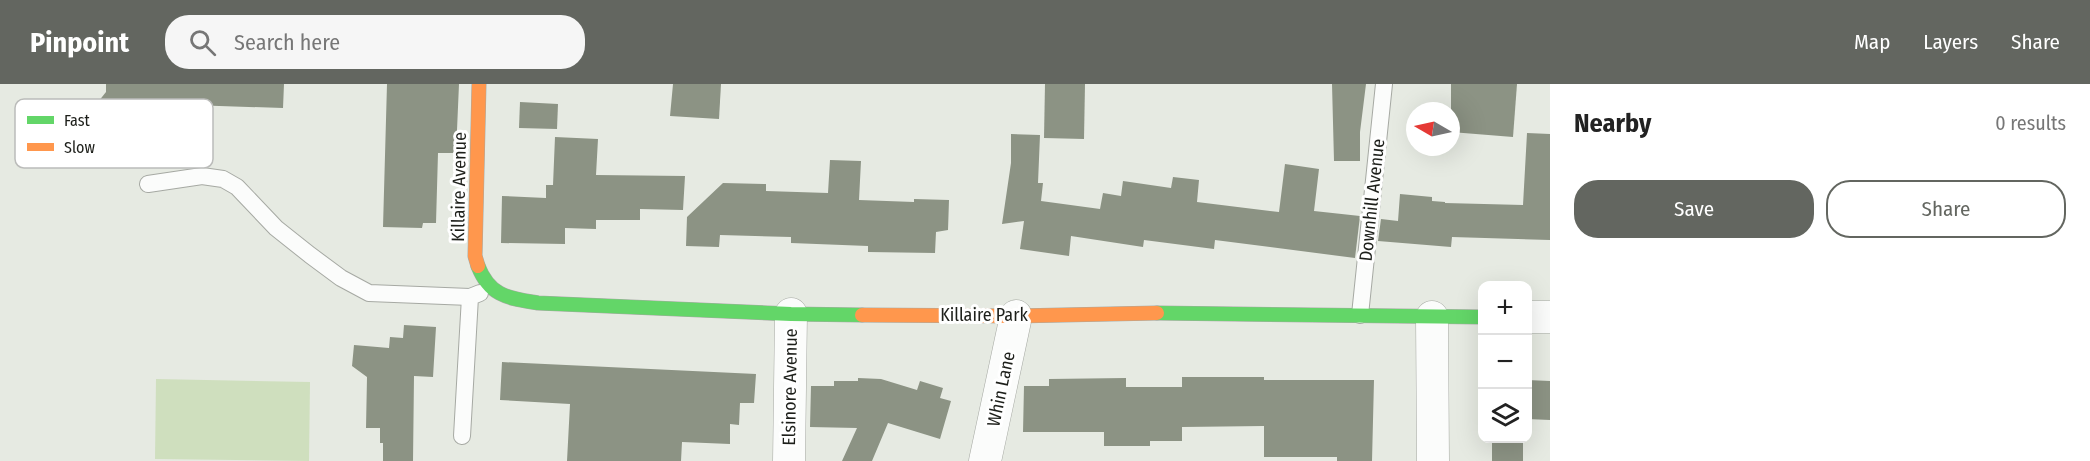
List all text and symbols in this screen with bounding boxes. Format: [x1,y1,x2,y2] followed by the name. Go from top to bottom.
[165,15,585,69] search box
[30,26,129,59] text: Pinpoint
[186,26,219,59] icon: search
[234,29,340,56] text: Search here
[1854,29,1890,55] text: Map
[1923,29,1978,55] text: Layers
[2011,29,2060,55] text: Share
[15,99,213,168] legend
[1406,102,1460,156] north arrow
[1574,108,1651,139] text: Nearby
[64,111,91,130] text: Fast
[1995,111,2066,135] text: 0 results
[447,132,471,242] street label: Killaire Avenue
[64,138,95,157] text: Slow
[1355,138,1389,262] street label: Downhill Avenue
[1574,180,1814,238] button: Save
[1826,180,2066,238] button: Share
[1478,281,1532,443] map controls
[1478,281,1532,335] button: +
[940,304,1028,326] street label: Killaire Park
[778,328,802,446] street label: Elsinore Avenue
[1478,335,1532,389] button: −
[982,349,1020,429] street label: Whin Lane
[1478,389,1532,443] button: layers

